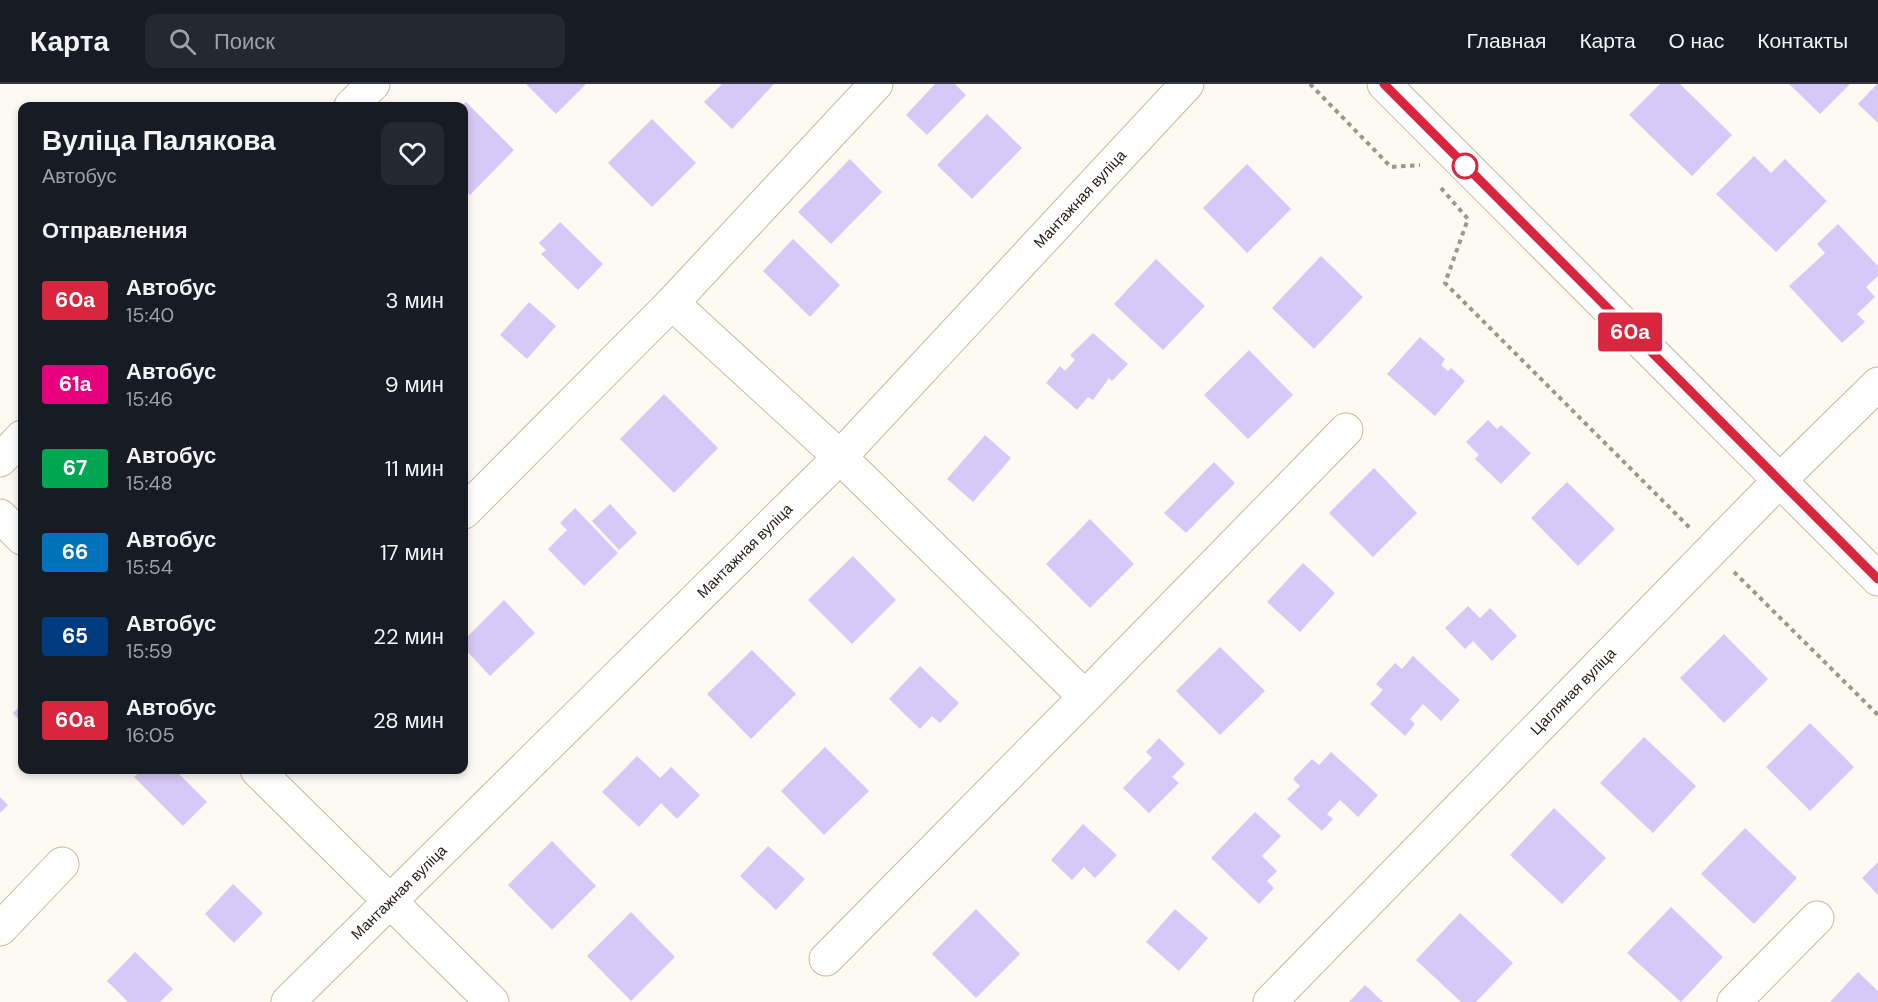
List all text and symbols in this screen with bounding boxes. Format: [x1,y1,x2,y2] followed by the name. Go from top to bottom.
[145,14,565,68] search box
[30,23,109,60] text: Карта
[166,25,199,58] icon: search
[214,27,275,56] text: Поиск
[1466,27,1546,55] text: Главная
[1579,27,1636,55] text: Карта
[1669,27,1724,55] text: О нас
[1757,27,1848,55] text: Контакты
[42,122,276,159] text: Вуліца Палякова
[381,122,444,185] button: heart
[1029,145,1131,252] street label: Мантажная вуліца
[1452,153,1478,179] unlabelled marker
[42,163,116,189] text: Автобус
[42,216,188,245] text: Отправления
[126,273,216,302] text: Автобус
[55,286,95,314] text: 60а
[386,286,444,315] text: 3 мин
[126,302,174,328] text: 15:40
[1596,312,1664,352] line badge: 60а
[1610,318,1650,346] text: 60а
[126,357,216,386] text: Автобус
[59,370,91,398] text: 61а
[385,370,444,399] text: 9 мин
[126,386,173,412] text: 15:46
[126,441,216,470] text: Автобус
[63,454,87,482] text: 67
[385,454,444,483] text: 11 мин
[126,470,173,496] text: 15:48
[693,499,798,603] street label: Мантажная вуліца
[126,525,216,554] text: Автобус
[62,538,88,566] text: 66
[380,538,444,567] text: 17 мин
[126,554,173,580] text: 15:54
[126,609,216,638] text: Автобус
[62,622,88,650] text: 65
[373,622,444,651] text: 22 мин
[126,638,173,664] text: 15:59
[1526,643,1621,739] street label: Цагляная вуліца
[126,693,216,722] text: Автобус
[55,706,95,734] text: 60а
[373,706,444,735] text: 28 мин
[126,722,175,748] text: 16:05
[347,840,452,944] street label: Мантажная вуліца

